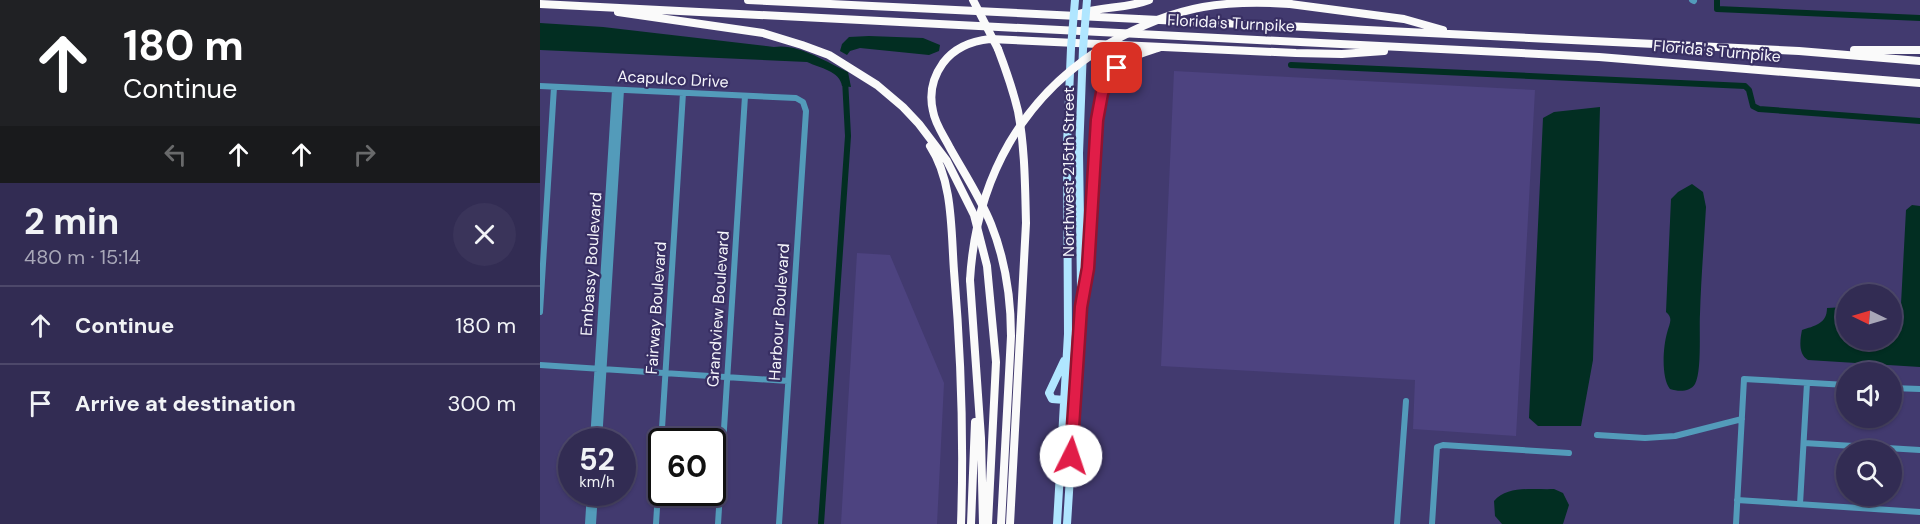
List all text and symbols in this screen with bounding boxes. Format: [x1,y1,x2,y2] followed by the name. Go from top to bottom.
[1167,9,1295,37] street label: Florida's Turnpike
[123,18,244,73] text: 180 m
[24,24,102,102] icon: ahead
[1652,35,1782,67] street label: Florida's Turnpike
[1091,42,1142,93] pin
[1100,51,1133,84] icon: arrive
[617,66,729,92] street label: Acapulco Drive
[123,71,237,106] text: Continue
[1058,87,1079,257] street label: Northwest 215th Street
[159,138,192,171] icon: left
[222,138,255,171] icon: ahead
[285,138,318,171] icon: ahead
[348,138,381,171] icon: right
[576,191,606,337] street label: Embassy Boulevard
[24,198,119,245] text: 2 min
[453,203,516,266] button: close
[702,230,734,388] street label: Grandview Boulevard
[641,241,671,375] street label: Fairway Boulevard
[764,243,794,381] street label: Harbour Boulevard
[24,244,141,270] text: 480 m · 15:14
[1836,284,1902,350] north arrow
[1836,284,1902,506] map controls
[24,309,57,342] icon: ahead
[75,311,174,340] text: Continue
[455,311,516,340] text: 180 m
[1836,362,1902,428] button: sound
[24,387,57,420] icon: arrive
[75,389,296,418] text: Arrive at destination
[447,389,516,418] text: 300 m
[1039,424,1103,488] position arrow
[648,428,726,506] speed limit sign: 60
[579,440,615,479] text: 52
[1836,440,1902,506] button: search
[579,472,615,492] text: km/h

